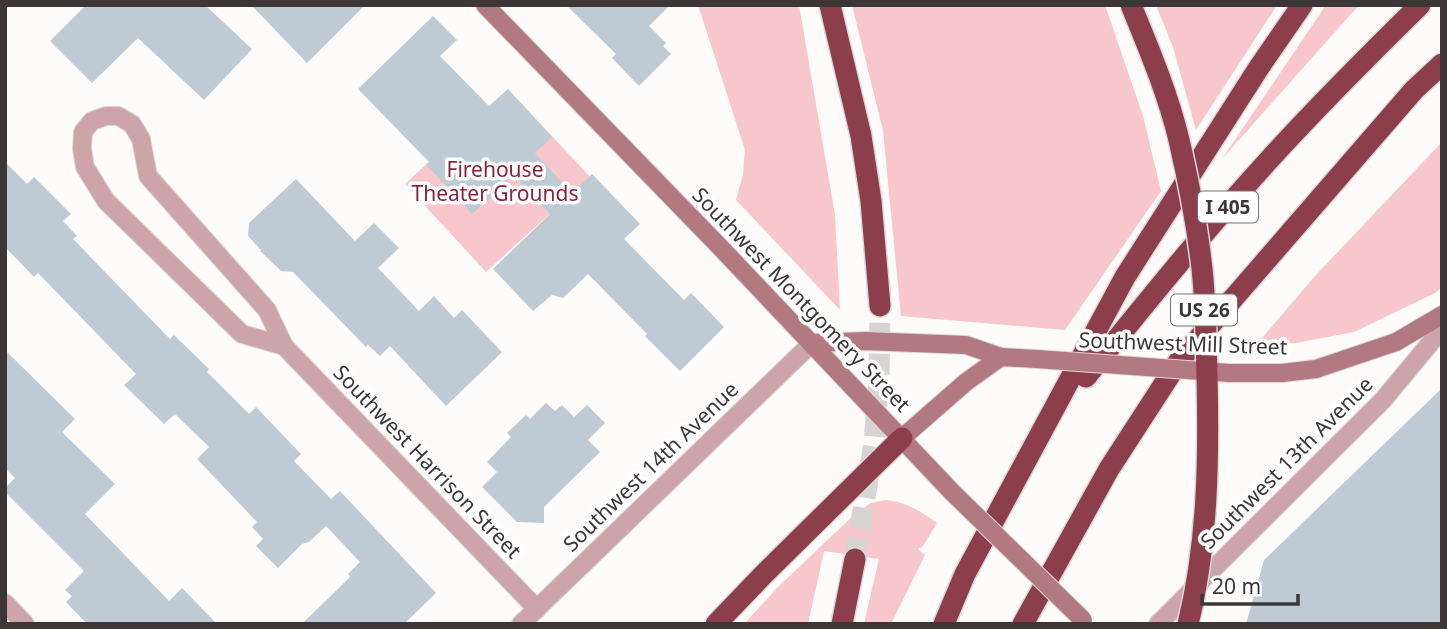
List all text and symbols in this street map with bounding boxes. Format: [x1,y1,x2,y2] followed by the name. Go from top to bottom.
[411,155,579,207] park label: Firehouse Theater Grounds
[687,181,917,418] street label: Southwest Montgomery Street
[1198,192,1258,223] road number: I 405
[1171,294,1237,326] road number: US 26
[1078,325,1288,361] street label: Southwest Mill Street
[328,358,528,565] street label: Southwest Harrison Street
[1194,370,1379,555] street label: Southwest 13th Avenue
[557,375,744,557] street label: Southwest 14th Avenue
[1202,562,1298,606] scale bar
[1212,572,1261,600] text: 20 m

